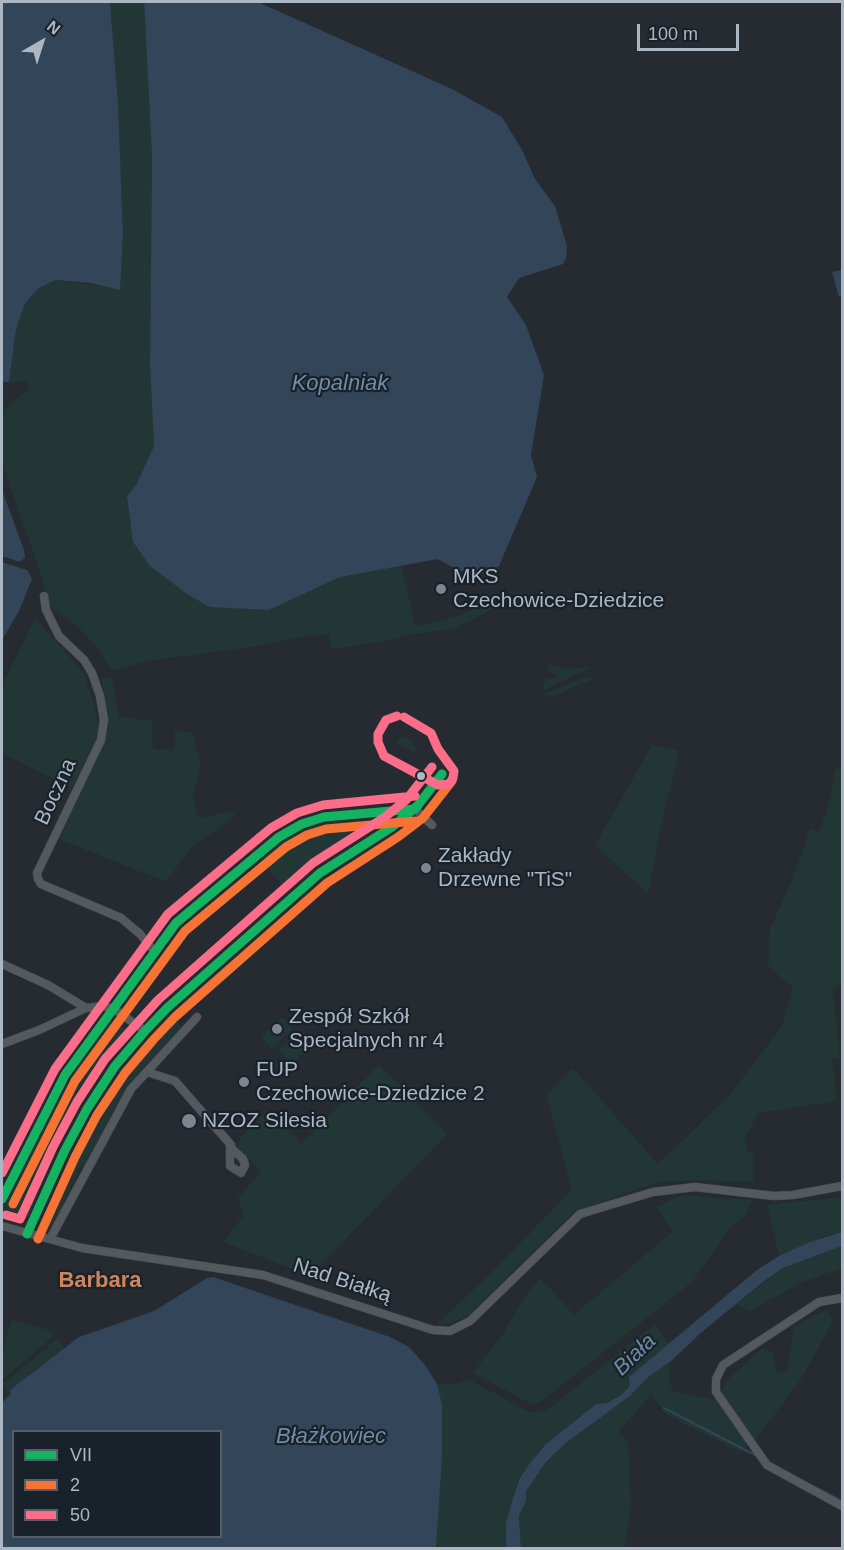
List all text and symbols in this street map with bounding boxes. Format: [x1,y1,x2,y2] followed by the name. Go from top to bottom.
[12,12,72,72] north arrow
[640,12,742,50] scale bar
[44,17,63,38] text: N
[648,24,698,44] text: 100 m
[292,371,388,397] water label: Kopalniak
[453,564,664,614] place label: MKS Czechowice-Dziedzice
[434,582,448,596] marker: MKS Czechowice-Dziedzice
[30,755,82,829] street label: Boczna
[415,770,427,782] unlabelled marker
[438,843,572,893] place label: Zakłady Drzewne "TiS"
[419,861,433,875] marker: Zakłady Drzewne "TiS"
[289,1004,444,1054] place label: Zespół Szkół Specjalnych nr 4
[270,1022,284,1036] marker: Zespół Szkół Specjalnych nr 4
[256,1057,485,1107] place label: FUP Czechowice-Dziedzice 2
[237,1075,251,1089] marker: FUP Czechowice-Dziedzice 2
[202,1108,327,1134] place label: NZOZ Silesia
[180,1112,198,1130] marker: NZOZ Silesia
[290,1253,394,1309] street label: Nad Białką
[58,1268,142,1294] district label: Barbara
[608,1329,662,1381] water label: Biała
[276,1424,386,1450] water label: Błażkowiec
[12,1430,222,1538] legend
[70,1445,92,1465] text: VII
[70,1475,80,1495] text: 2
[70,1505,90,1525] text: 50

